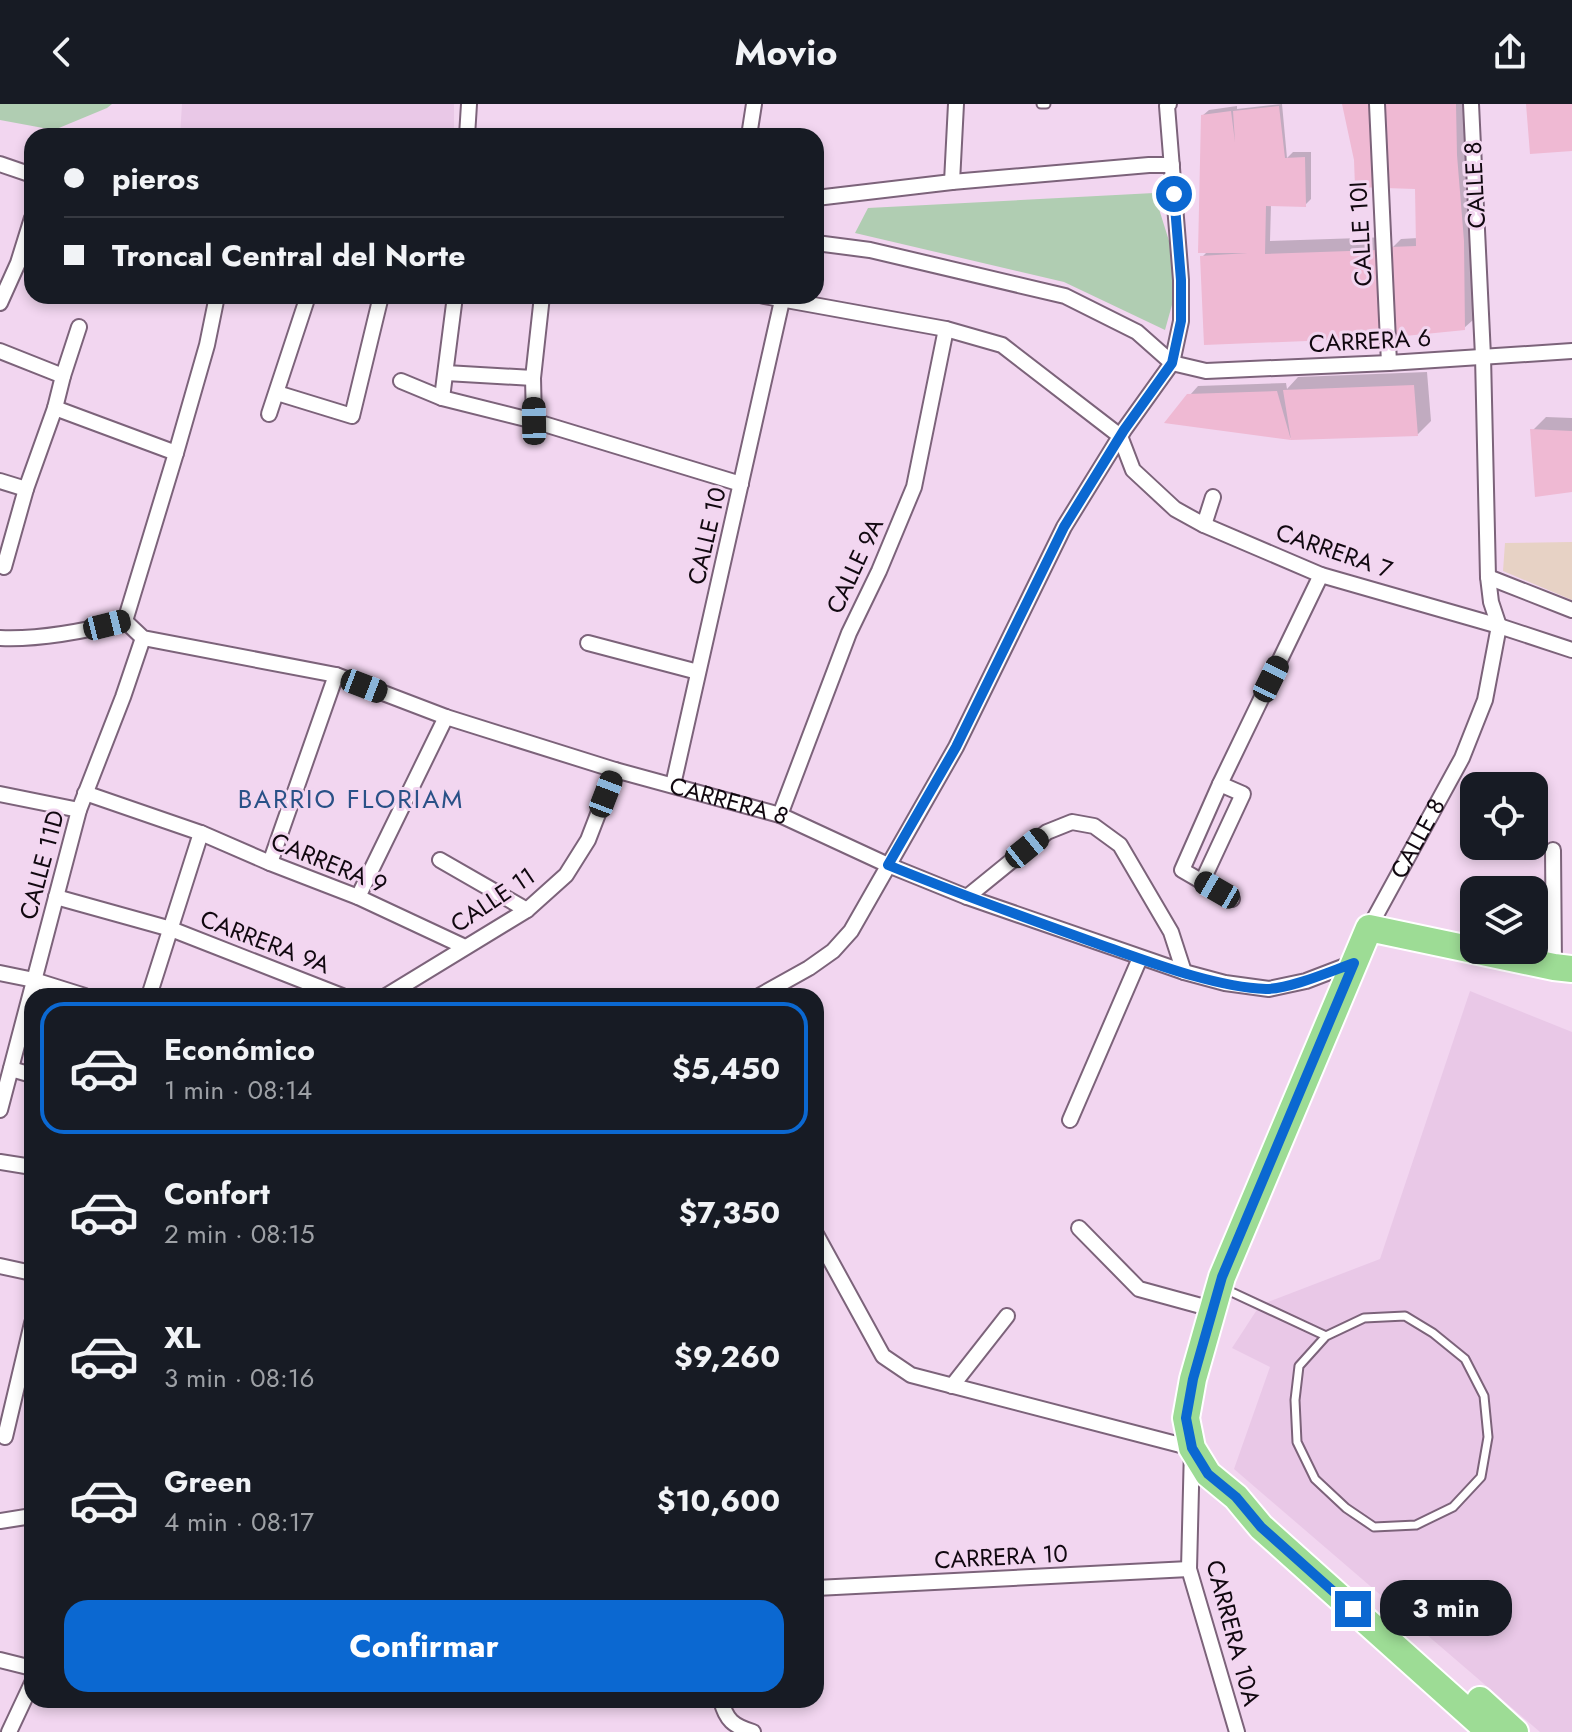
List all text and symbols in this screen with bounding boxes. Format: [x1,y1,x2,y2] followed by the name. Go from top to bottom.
[735,26,837,78] text: Movio
[40,30,84,74] icon: back
[1488,30,1532,74] icon: share
[1455,141,1494,229] street label: CALLE 8
[112,157,199,200] text: pieros
[1156,176,1192,212] route start
[1340,181,1381,287] street label: CALLE 10I
[112,234,465,277] text: Troncal Central del Norte
[1308,320,1432,361] street label: CARRERA 6
[522,397,546,445] car
[678,484,735,588] street label: CALLE 10
[817,512,892,619] street label: CALLE 9A
[1271,514,1397,587] street label: CARRERA 7
[81,608,133,642] car
[1250,652,1292,706] car
[337,666,391,706] car
[586,767,626,821] car
[666,768,795,834] street label: CARRERA 8
[1460,772,1548,964] map controls
[1460,772,1548,860] button: locate
[238,780,464,818] district label: BARRIO FLORIAM
[1381,792,1454,885] street label: CALLE 8
[10,806,73,923] street label: CALLE 11D
[266,823,392,902] street label: CARRERA 9
[1001,824,1053,872] car
[443,858,542,941] street label: CALLE 11
[1190,868,1244,912] car
[1460,876,1548,964] button: layers
[195,901,335,982] street label: CARRERA 9A
[164,1028,315,1071] text: Económico
[68,1032,140,1104] icon: car
[672,1047,780,1090] text: $5,450
[164,1071,312,1109] text: 1 min · 08:14
[164,1172,270,1215] text: Confort
[68,1176,140,1248] icon: car
[679,1191,780,1234] text: $7,350
[164,1215,315,1253] text: 2 min · 08:15
[164,1316,200,1359] text: XL
[68,1320,140,1392] icon: car
[674,1335,780,1378] text: $9,260
[164,1359,314,1397] text: 3 min · 08:16
[164,1460,252,1503] text: Green
[68,1464,140,1536] icon: car
[657,1479,780,1522] text: $10,600
[164,1503,314,1541] text: 4 min · 08:17
[933,1536,1069,1577] street label: CARRERA 10
[1197,1556,1270,1710] street label: CARRERA 10A
[1381,1581,1513,1637] callout: 3 min
[1412,1589,1480,1627] text: 3 min
[1335,1591,1371,1627] route end
[64,1600,784,1692] button: Confirmar

